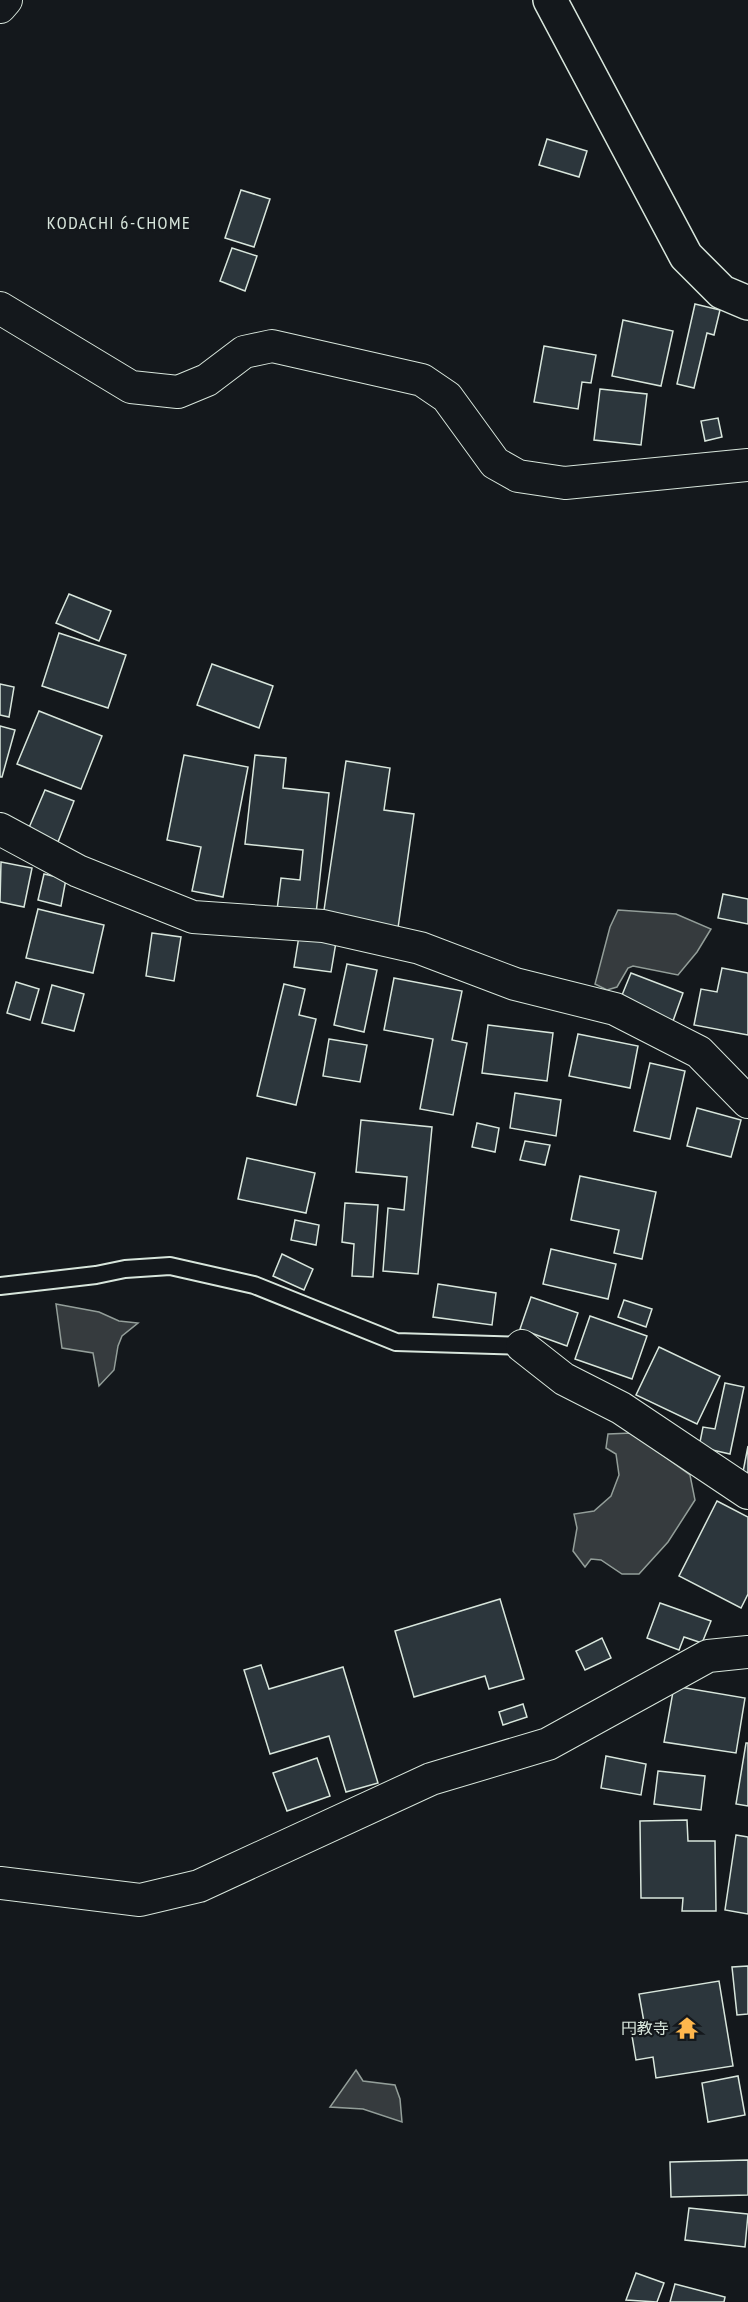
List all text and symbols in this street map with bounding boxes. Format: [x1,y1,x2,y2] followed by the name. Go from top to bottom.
[47,211,191,234] district label: KODACHI 6-CHOME
[674,2015,700,2041] temple icon: 円教寺
[621,2018,669,2038] place label: 円教寺

